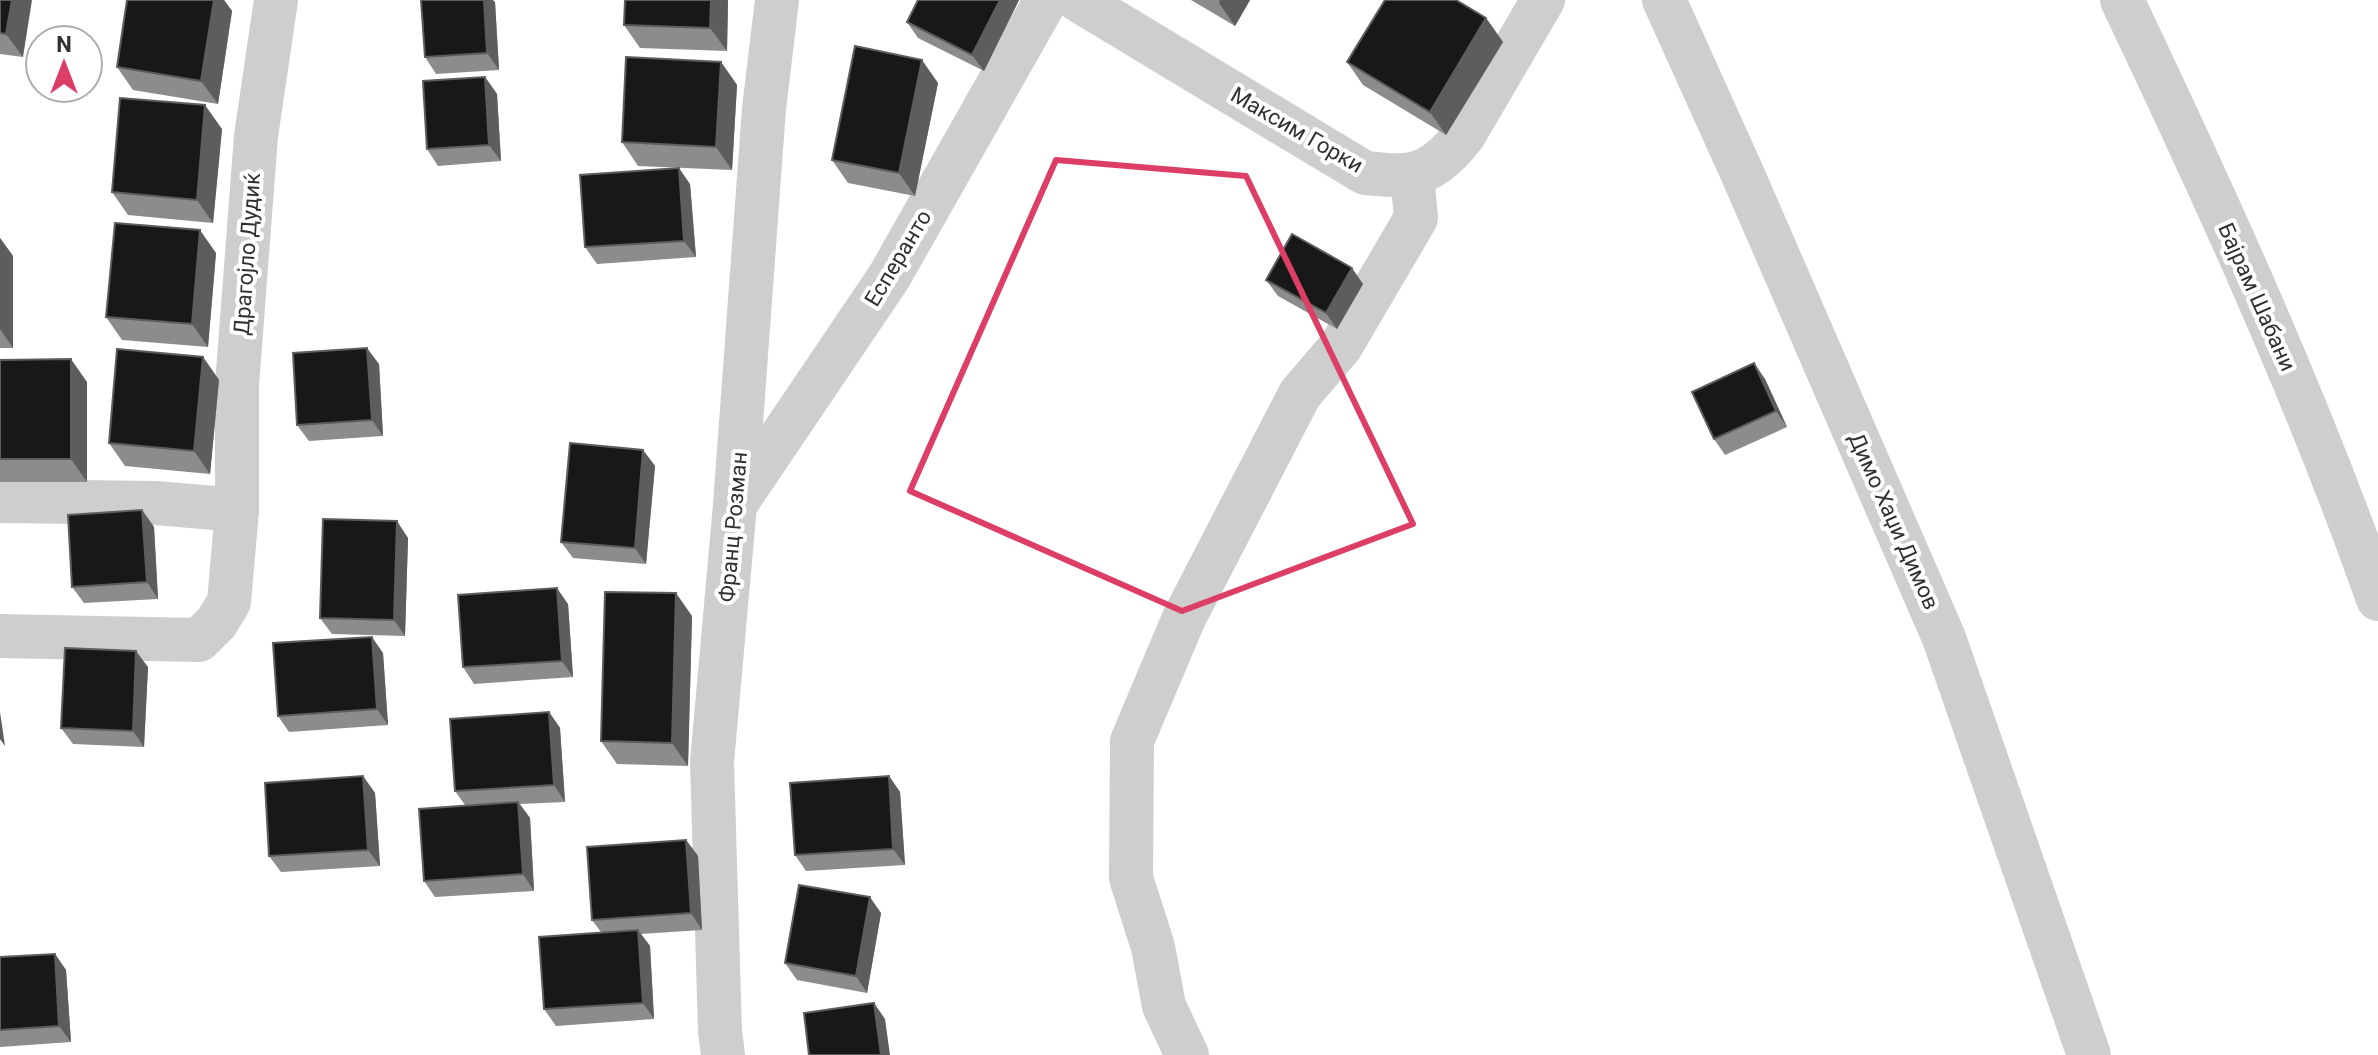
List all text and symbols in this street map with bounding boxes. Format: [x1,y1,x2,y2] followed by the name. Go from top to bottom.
[24,24,104,104] north arrow
[56,32,72,57] text: N
[1226,82,1368,178] street label: Максим Горки
[229,172,265,336] street label: Драгојло Дудиќ
[860,205,936,311] street label: Есперанто
[2213,219,2301,375] street label: Бајрам Шабани
[1844,429,1944,613] street label: Димо Хаџи Димов
[714,451,752,603] street label: Франц Розман

